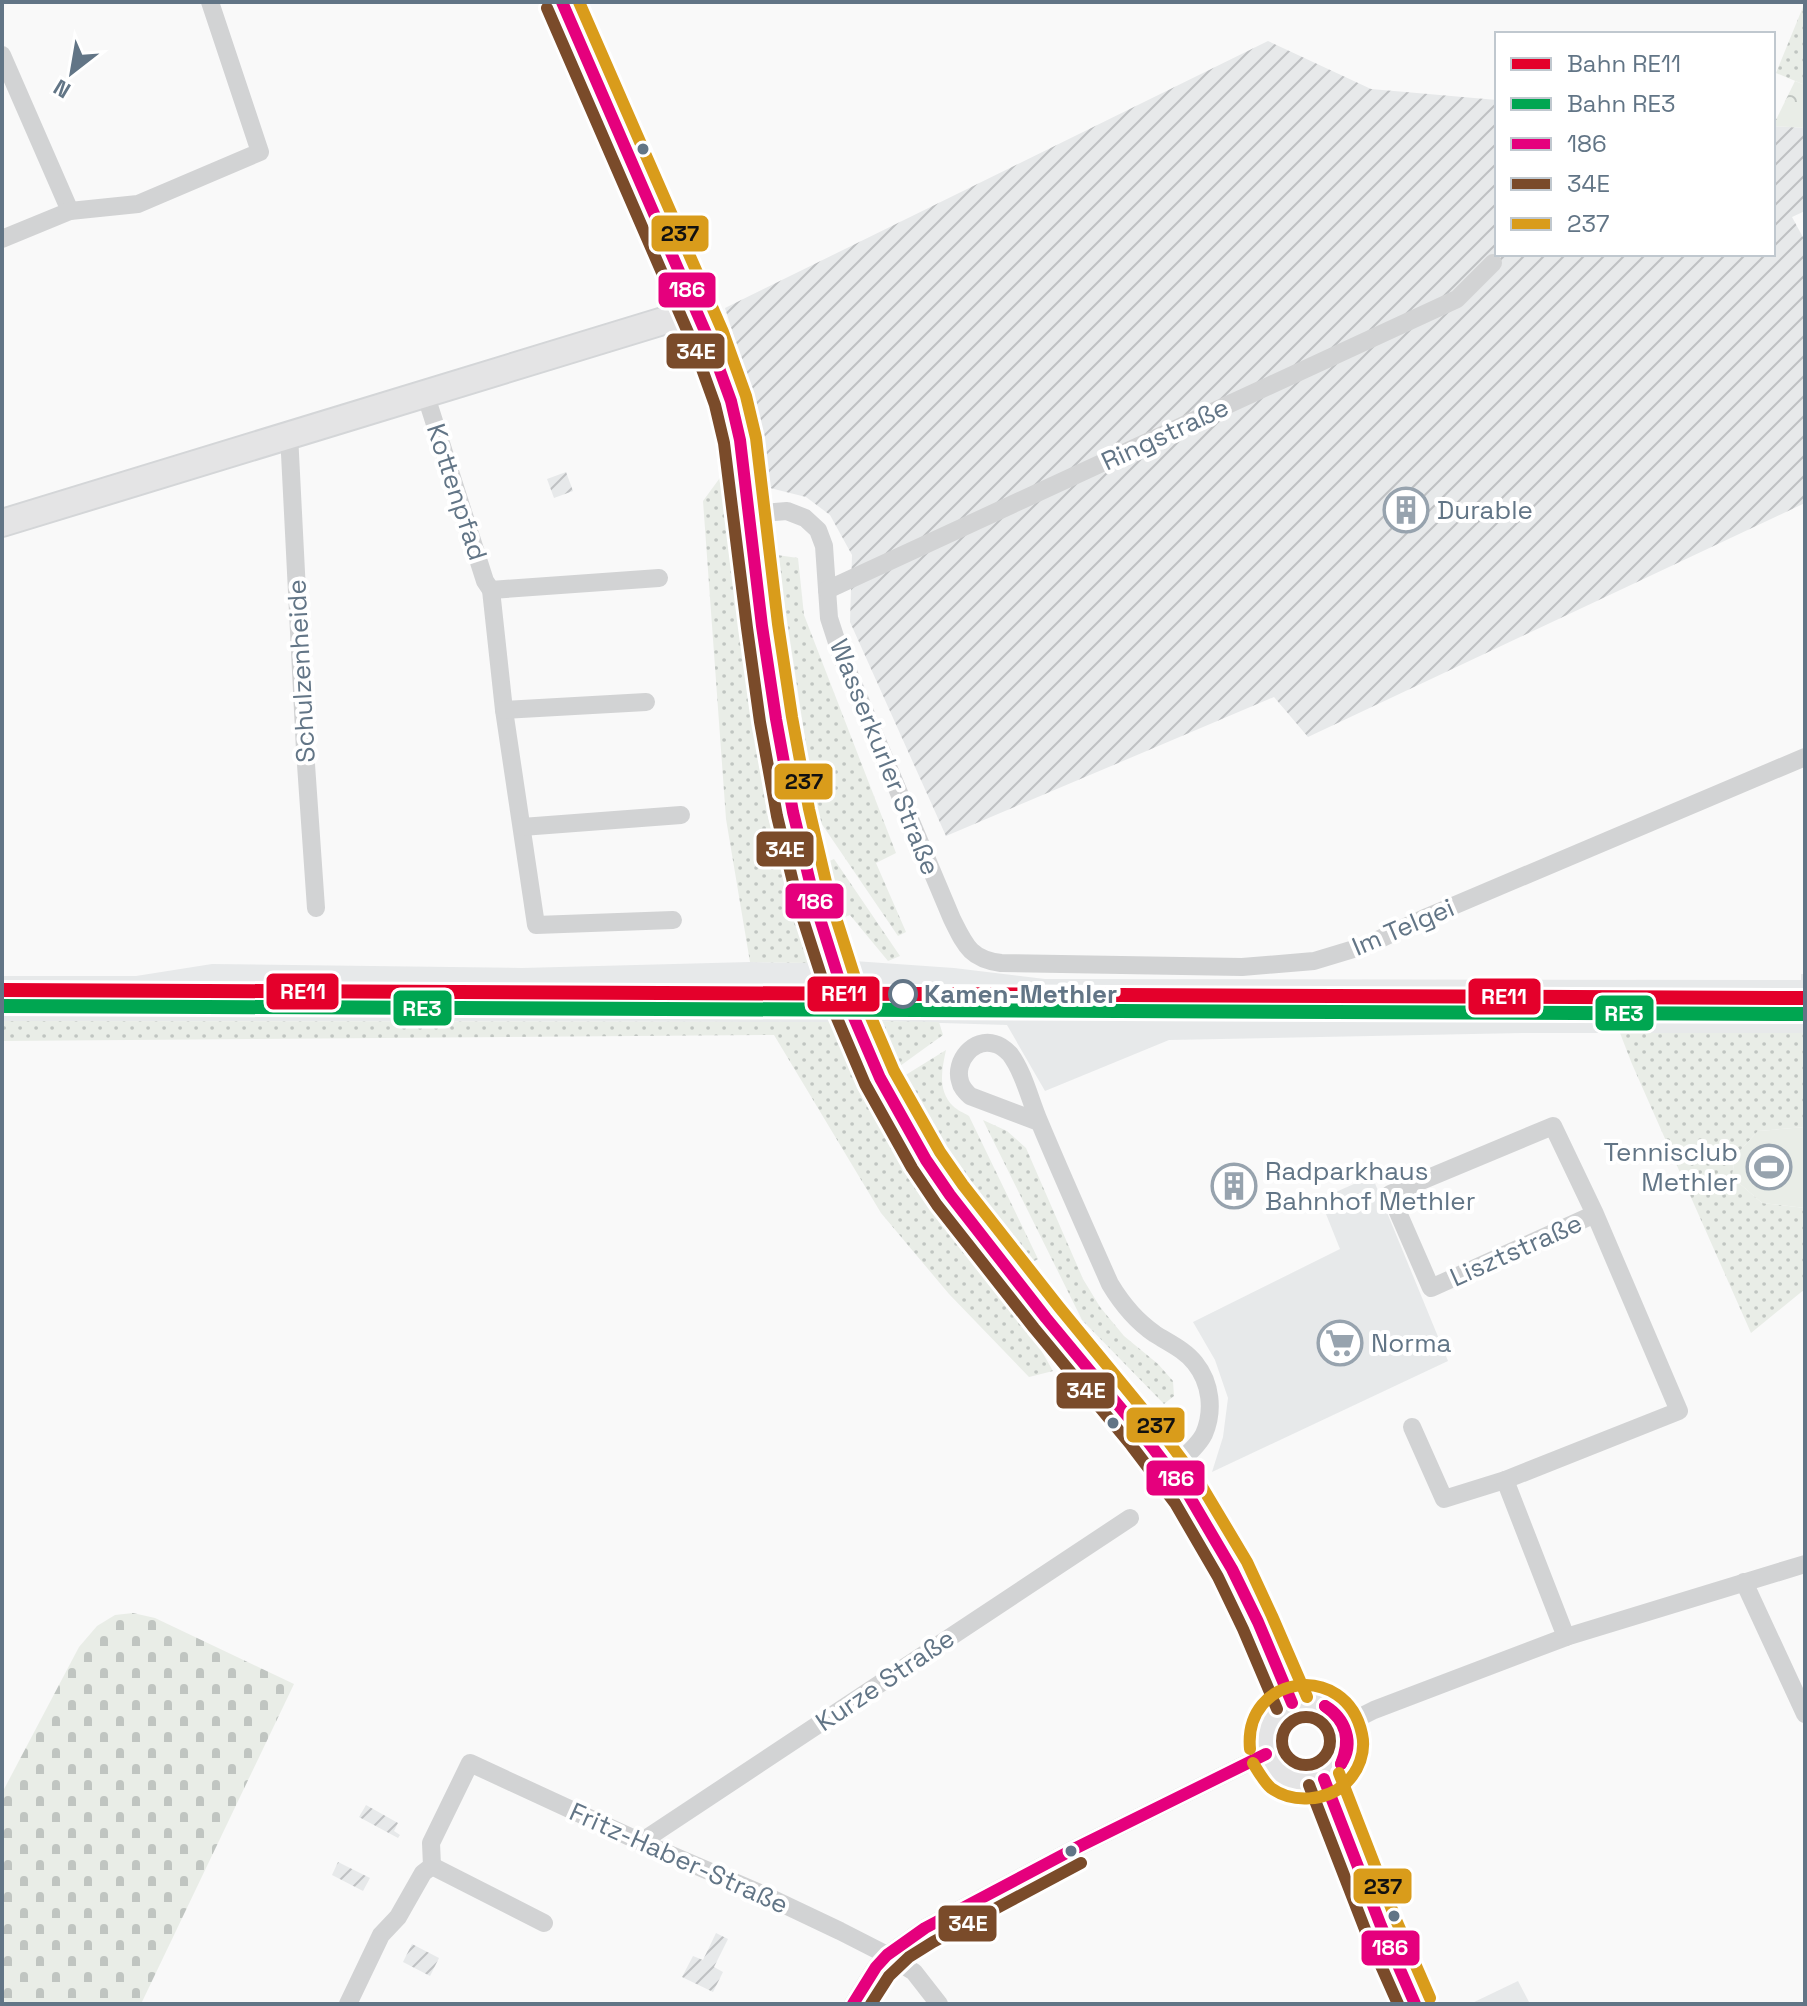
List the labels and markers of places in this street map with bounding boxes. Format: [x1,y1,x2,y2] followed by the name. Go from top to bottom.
[635,141,651,157] unlabelled marker
[1382,486,1430,534] building icon: Durable
[1437,493,1533,527] place label: Durable
[924,977,1117,1011] place label: Kamen-Methler
[889,980,917,1008] marker: Kamen-Methler
[1603,1135,1738,1199] place label: Tennisclub Methler
[1745,1143,1793,1191] sports icon: Tennisclub Methler
[1265,1154,1476,1218] place label: Radparkhaus Bahnhof Methler
[1210,1162,1258,1210] building icon: Radparkhaus Bahnhof Methler
[1316,1319,1364,1367] supermarket icon: Norma
[1371,1326,1451,1360] place label: Norma
[1105,1415,1121,1431] unlabelled marker
[1063,1843,1079,1859] unlabelled marker
[1386,1908,1402,1924] unlabelled marker

